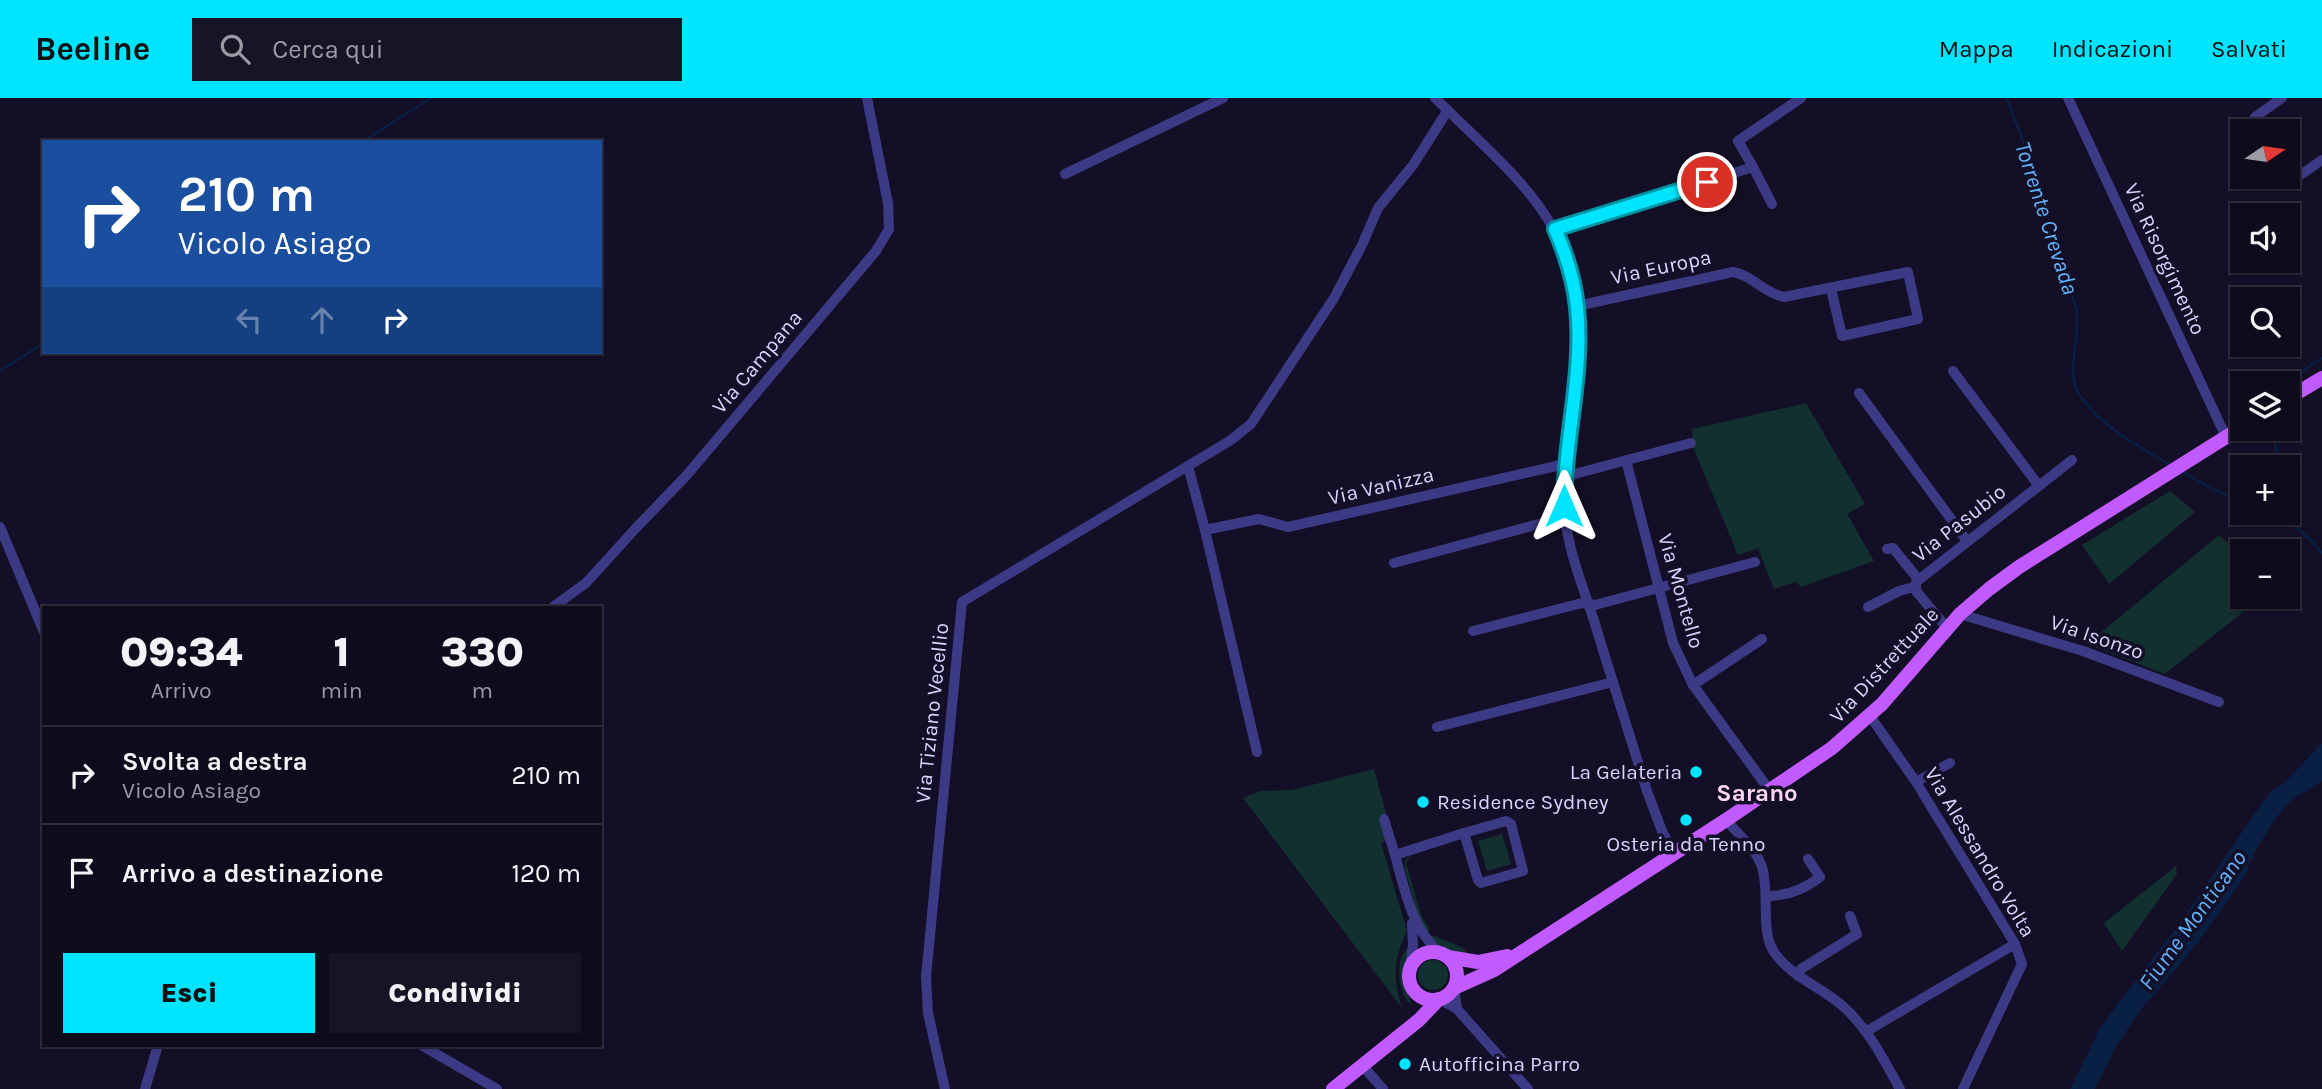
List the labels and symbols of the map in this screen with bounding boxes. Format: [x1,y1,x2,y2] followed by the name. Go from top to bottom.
[2230,119,2300,189] north arrow
[2009,138,2084,298] water label: Torrente Crevada
[1677,152,1737,212] pin
[2119,180,2211,338] street label: Via Risorgimento
[1609,245,1713,289] street label: Via Europa
[707,306,807,418] street label: Via Campana
[1326,462,1436,510] street label: Via Vanizza
[1527,469,1601,543] position arrow
[1908,479,2010,567] street label: Via Pasubio
[1653,531,1709,651] street label: Via Montello
[1824,602,1944,728] street label: Via Distrettuale
[2047,610,2147,664] street label: Via Isonzo
[911,622,953,804] street label: Via Tiziano Vecellio
[1570,760,1682,784] place label: La Gelateria
[1920,763,2040,941] street label: Via Alessandro Volta
[1688,764,1704,780] marker: La Gelateria
[1716,779,1798,807] district label: Sarano
[1437,790,1609,814] place label: Residence Sydney
[1415,794,1431,810] marker: Residence Sydney
[1678,812,1694,828] marker: Osteria da Tenno
[1606,832,1766,856] place label: Osteria da Tenno
[2133,845,2252,995] water label: Fiume Monticano
[1419,1052,1580,1076] place label: Autofficina Parro
[1397,1056,1413,1072] marker: Autofficina Parro

